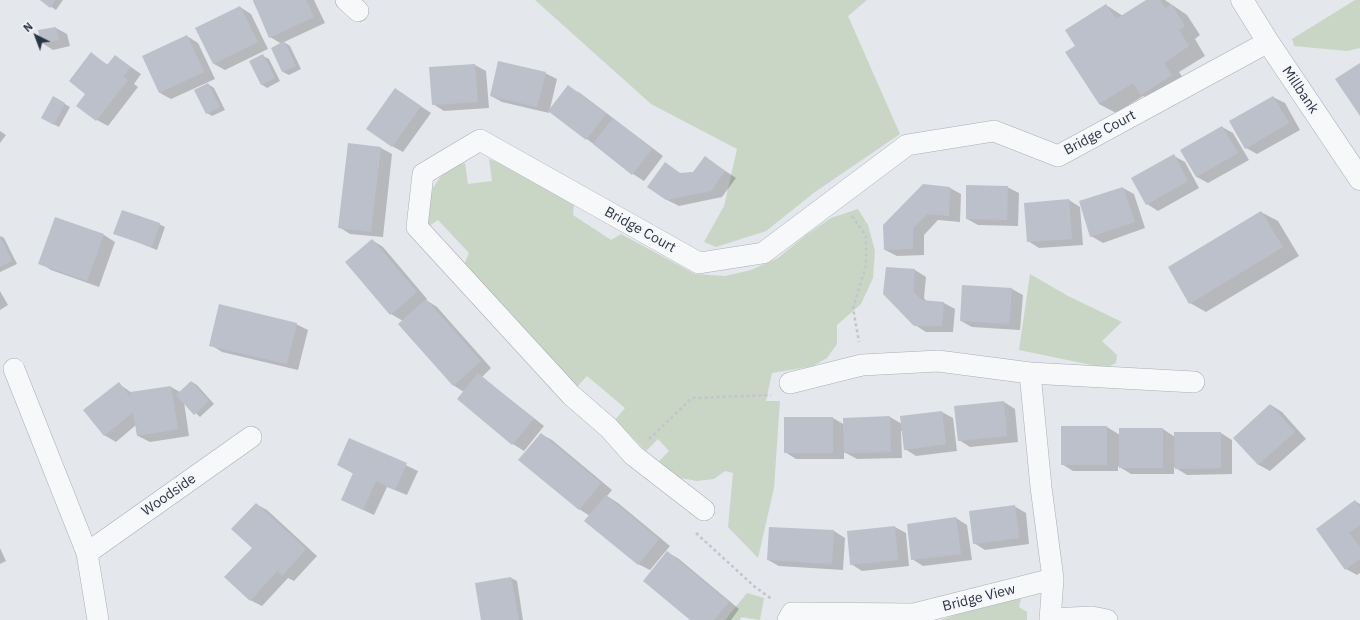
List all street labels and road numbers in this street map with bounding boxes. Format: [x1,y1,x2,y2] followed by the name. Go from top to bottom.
[1278,63,1322,117] street label: Millbank
[1061,107,1139,159] street label: Bridge Court
[601,204,679,256] street label: Bridge Court
[139,470,199,520] street label: Woodside
[941,581,1017,615] street label: Bridge View

